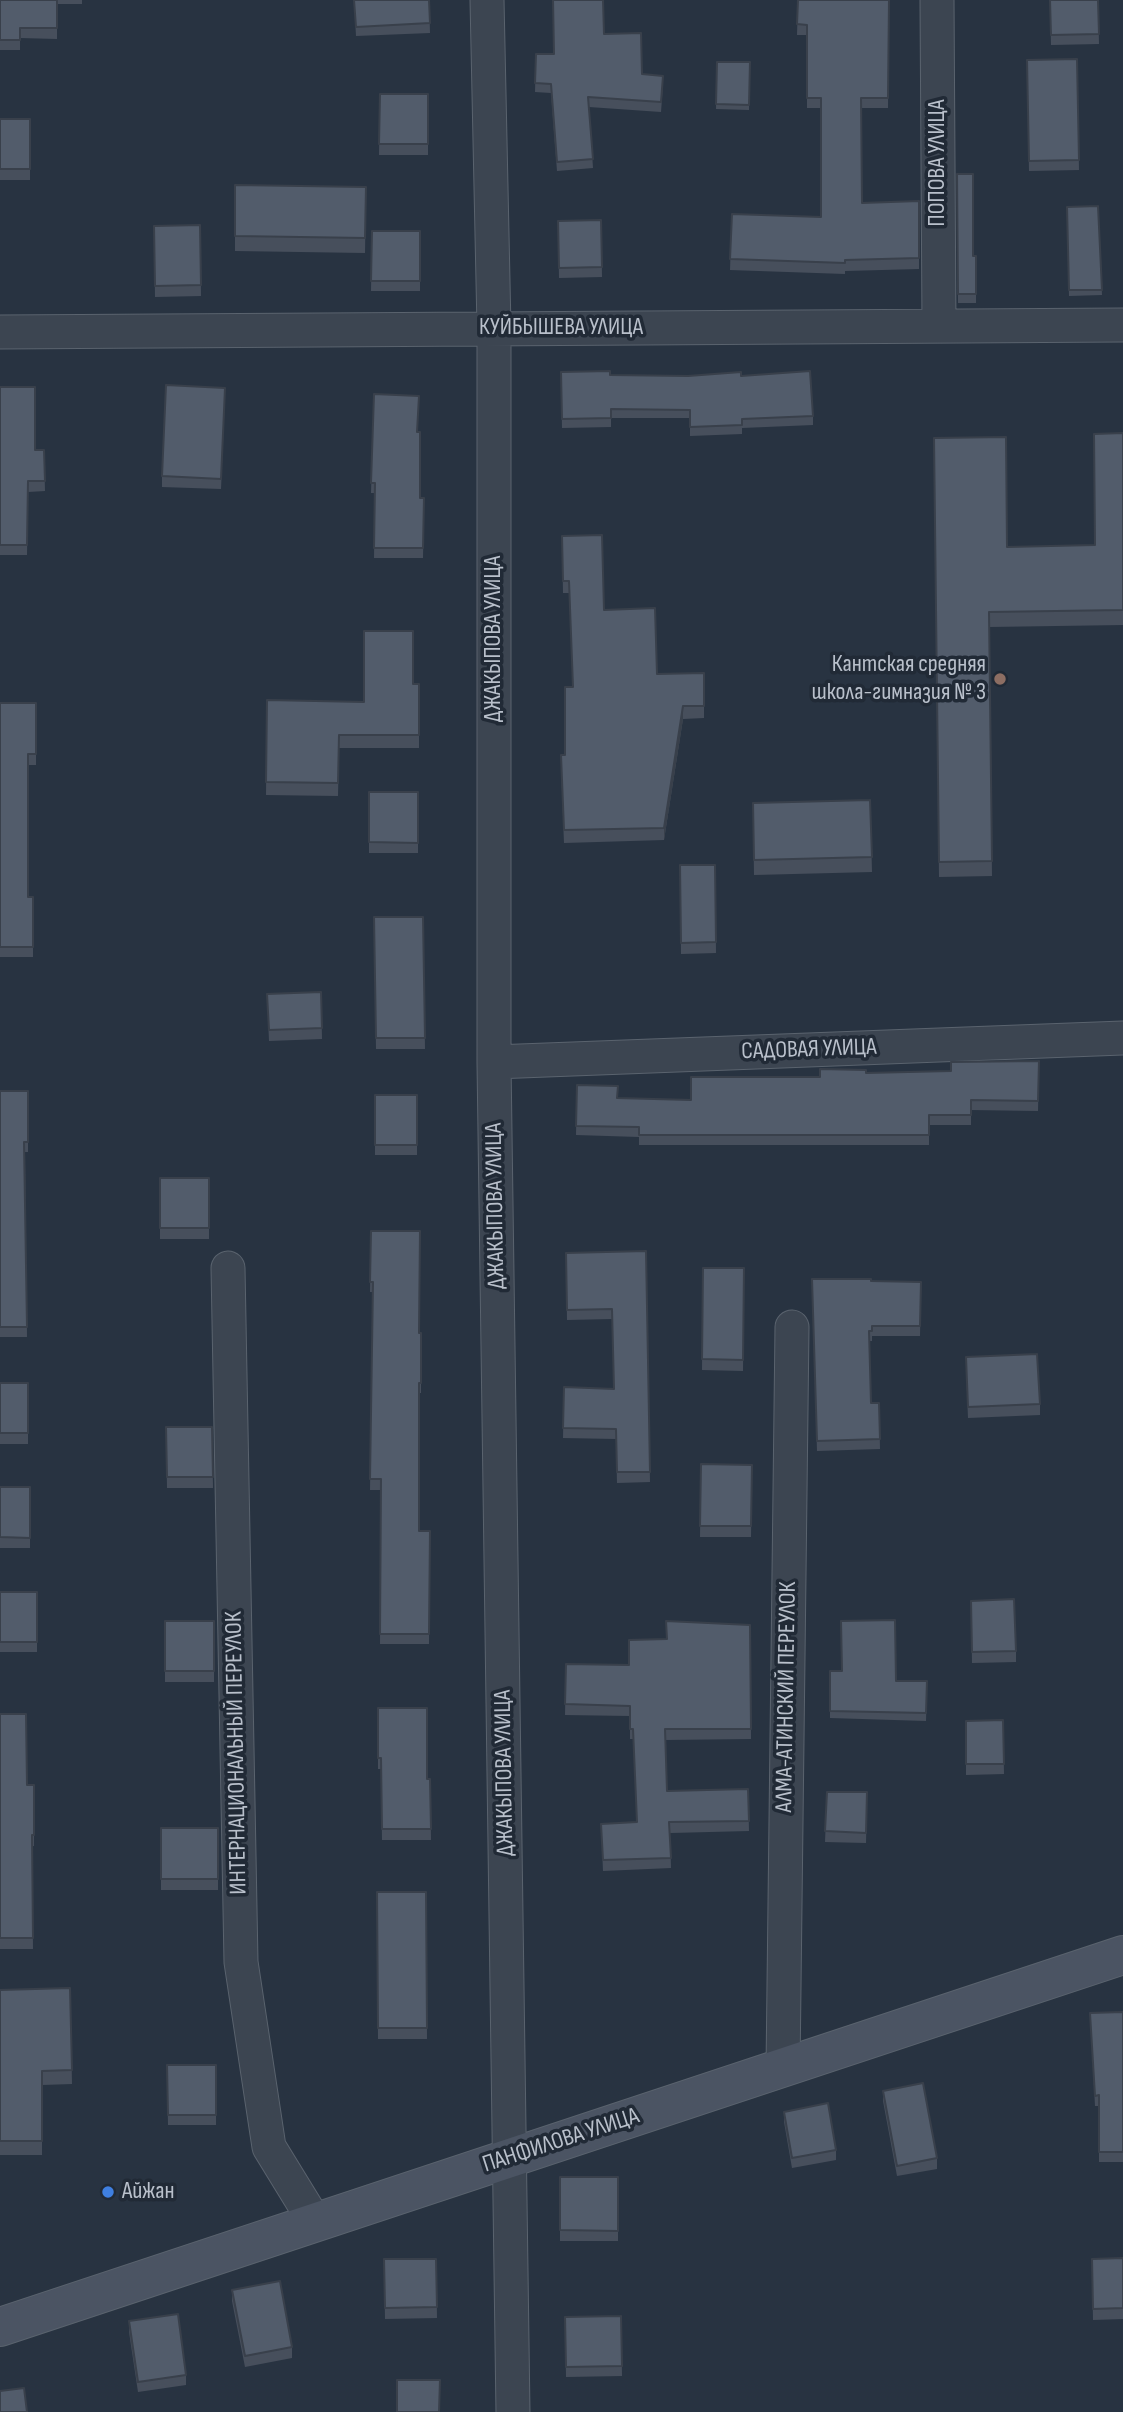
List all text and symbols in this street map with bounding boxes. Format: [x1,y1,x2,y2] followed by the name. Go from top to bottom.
[924,100,952,226] street label: ПОПОВА УЛИЦА
[479,314,643,342] street label: КУЙБЫШЕВА УЛИЦА
[480,556,508,722] street label: ДЖАКЫПОВА УЛИЦА
[811,651,986,707] place label: Кантская средняя школа-гимназия № 3
[992,671,1008,687] marker: Кантская средняя школа-гимназия № 3
[741,1033,877,1067] street label: САДОВАЯ УЛИЦА
[480,1123,512,1289] street label: ДЖАКЫПОВА УЛИЦА
[771,1581,803,1813] street label: АЛМА-АТИНСКИЙ ПЕРЕУЛОК
[220,1611,254,1895] street label: ИНТЕРНАЦИОНАЛЬНЫЙ ПЕРЕУЛОК
[489,1690,521,1856] street label: ДЖАКЫПОВА УЛИЦА
[479,2102,643,2180] street label: ПАНФИЛОВА УЛИЦА
[122,2178,175,2206] place label: Айжан
[100,2184,116,2200] marker: Айжан

